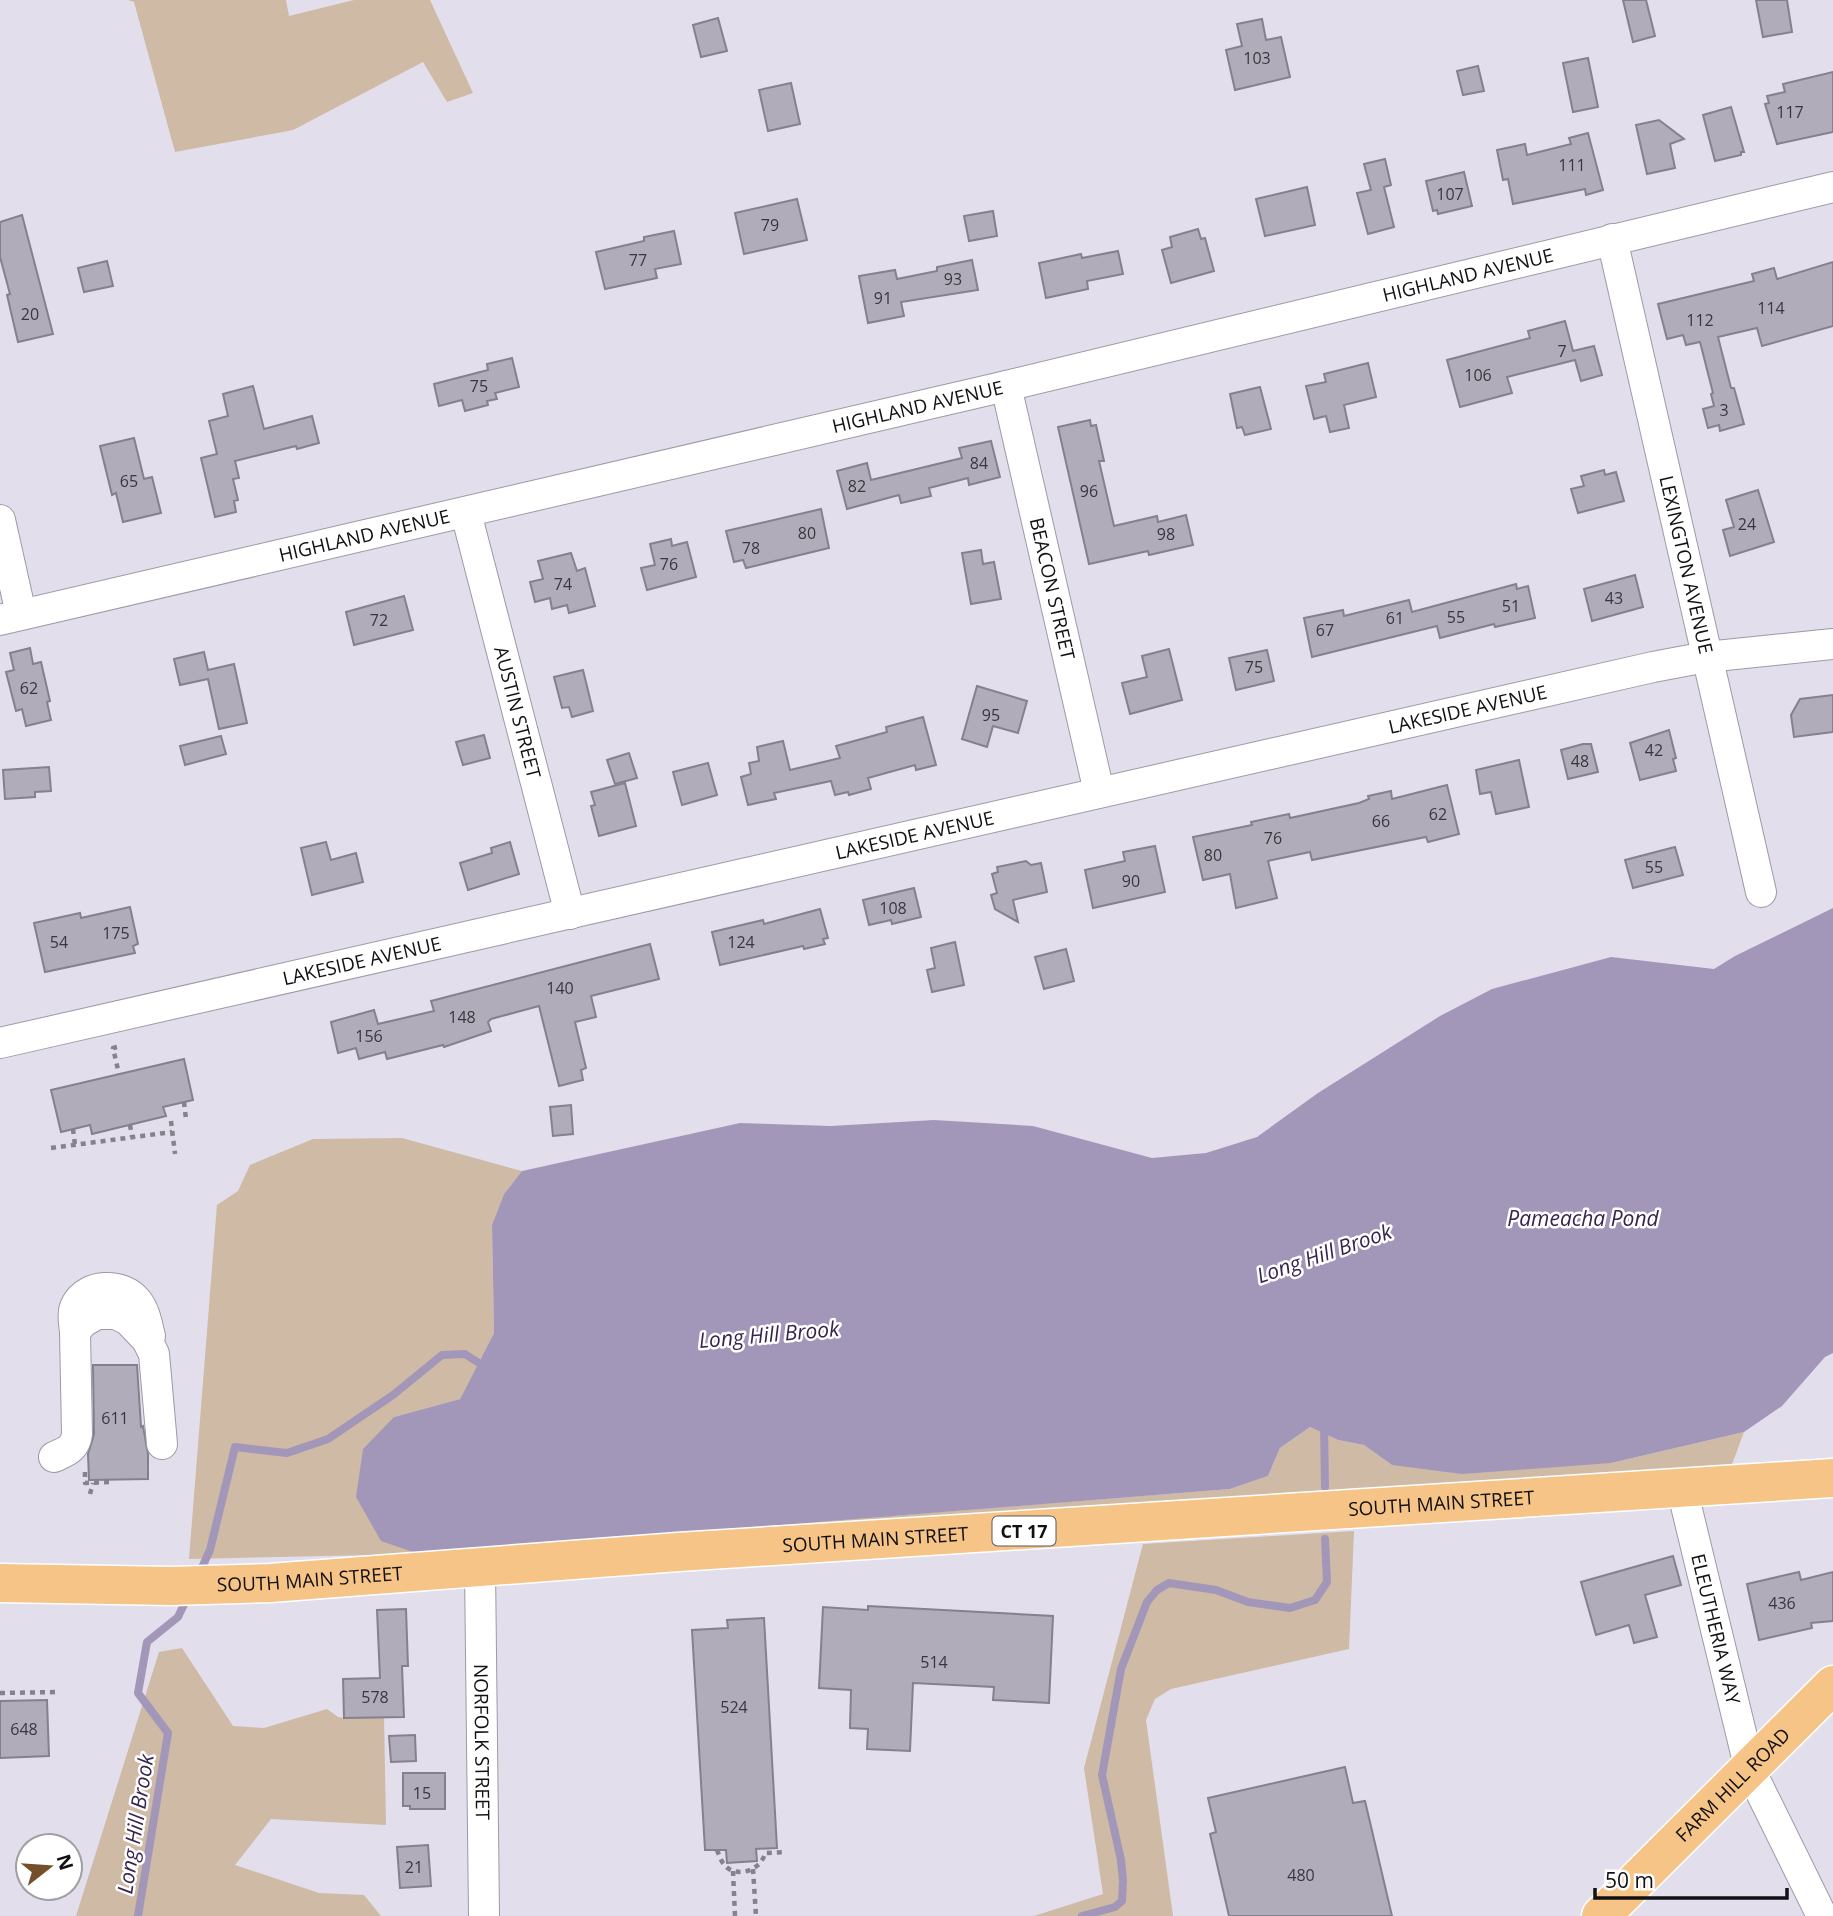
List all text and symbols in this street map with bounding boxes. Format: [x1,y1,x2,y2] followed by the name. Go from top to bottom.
[1243,47,1271,69] house number: 103
[1776,101,1804,123] house number: 117
[1558,154,1586,176] house number: 111
[1436,183,1464,205] house number: 107
[761,214,779,236] house number: 79
[1380,242,1556,308] street label: HIGHLAND AVENUE
[629,249,647,271] house number: 77
[944,268,962,290] house number: 93
[874,287,892,309] house number: 91
[1757,297,1785,319] house number: 114
[21,303,39,325] house number: 20
[1686,309,1714,331] house number: 112
[1557,340,1567,362] house number: 7
[1464,364,1492,386] house number: 106
[829,374,1006,439] street label: HIGHLAND AVENUE
[470,375,488,397] house number: 75
[1719,399,1729,421] house number: 3
[970,452,988,474] house number: 84
[120,470,138,492] house number: 65
[1653,473,1719,656] street label: LEXINGTON AVENUE
[848,475,866,497] house number: 82
[1080,480,1098,502] house number: 96
[276,503,452,568] street label: HIGHLAND AVENUE
[1738,513,1756,535] house number: 24
[1024,515,1081,663] street label: BEACON STREET
[798,522,816,544] house number: 80
[1157,523,1175,545] house number: 98
[742,537,760,559] house number: 78
[660,553,678,575] house number: 76
[554,573,572,595] house number: 74
[1605,587,1623,609] house number: 43
[1502,595,1520,617] house number: 51
[1447,606,1465,628] house number: 55
[1386,607,1404,629] house number: 61
[370,609,388,631] house number: 72
[1316,619,1334,641] house number: 67
[488,644,547,782] street label: AUSTIN STREET
[1245,656,1263,678] house number: 75
[20,677,38,699] house number: 62
[1386,679,1549,740] street label: LAKESIDE AVENUE
[982,704,1000,726] house number: 95
[1645,739,1663,761] house number: 42
[1571,750,1589,772] house number: 48
[1429,803,1447,825] house number: 62
[833,804,996,866] street label: LAKESIDE AVENUE
[1372,810,1390,832] house number: 66
[1264,827,1282,849] house number: 76
[1204,844,1222,866] house number: 80
[1645,856,1663,878] house number: 55
[1122,870,1140,892] house number: 90
[879,897,907,919] house number: 108
[102,922,130,944] house number: 175
[280,930,444,991] street label: LAKESIDE AVENUE
[50,931,68,953] house number: 54
[727,931,755,953] house number: 124
[546,977,574,999] house number: 140
[448,1006,476,1028] house number: 148
[355,1025,383,1047] house number: 156
[1507,1204,1660,1232] water label: Pameacha Pond
[1253,1217,1396,1289] water label: Long Hill Brook
[698,1314,841,1354] water label: Long Hill Brook
[101,1407,129,1429] house number: 611
[1347,1484,1536,1522] street label: SOUTH MAIN STREET
[992,1516,1056,1546] road number: CT 17
[782,1520,970,1558] street label: SOUTH MAIN STREET
[1685,1551,1747,1707] street label: ELEUTHERIA WAY
[216,1560,404,1598] street label: SOUTH MAIN STREET
[1768,1592,1796,1614] house number: 436
[920,1651,948,1673] house number: 514
[468,1664,496,1821] street label: NORFOLK STREET
[361,1686,389,1708] house number: 578
[720,1696,748,1718] house number: 524
[10,1718,38,1740] house number: 648
[1670,1722,1796,1848] street label: FARM HILL ROAD
[110,1752,160,1896] water label: Long Hill Brook
[413,1782,431,1804] house number: 15
[14,1832,84,1902] north arrow
[51,1851,80,1873] text: N
[405,1856,423,1878] house number: 21
[1595,1856,1787,1900] scale bar
[1287,1864,1315,1886] house number: 480
[1605,1866,1654,1894] text: 50 m

